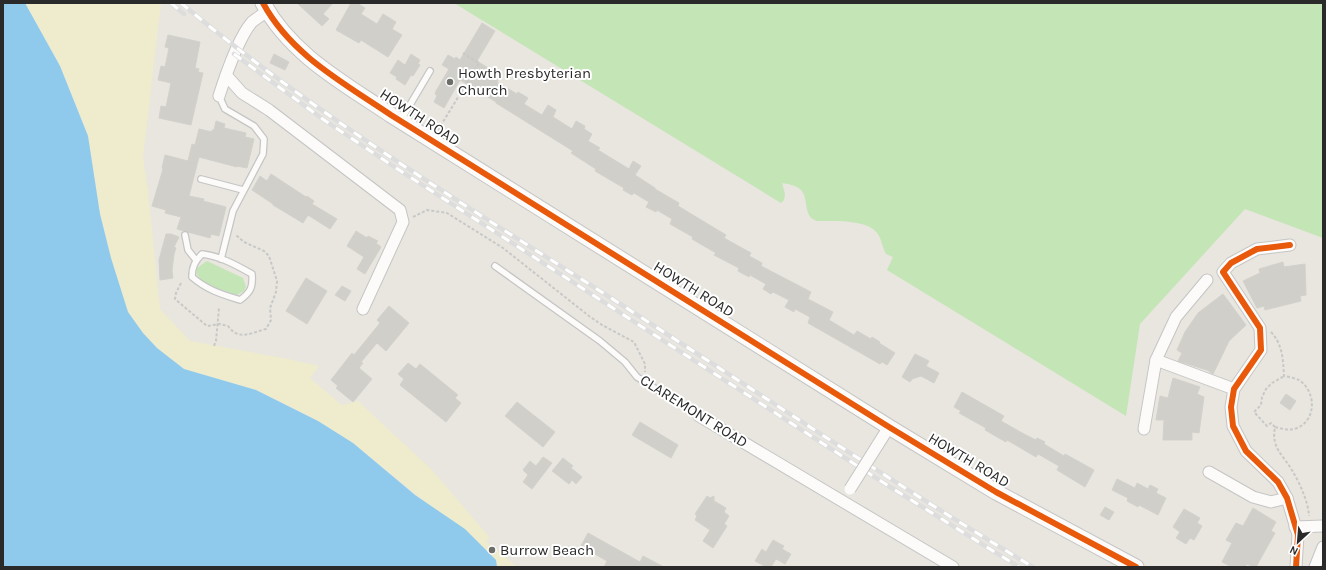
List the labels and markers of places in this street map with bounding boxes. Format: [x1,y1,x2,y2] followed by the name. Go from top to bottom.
[458,64,591,99] place label: Howth Presbyterian Church
[445,77,455,87] marker: Howth Presbyterian Church
[500,541,594,559] place label: Burrow Beach
[487,545,497,555] marker: Burrow Beach

